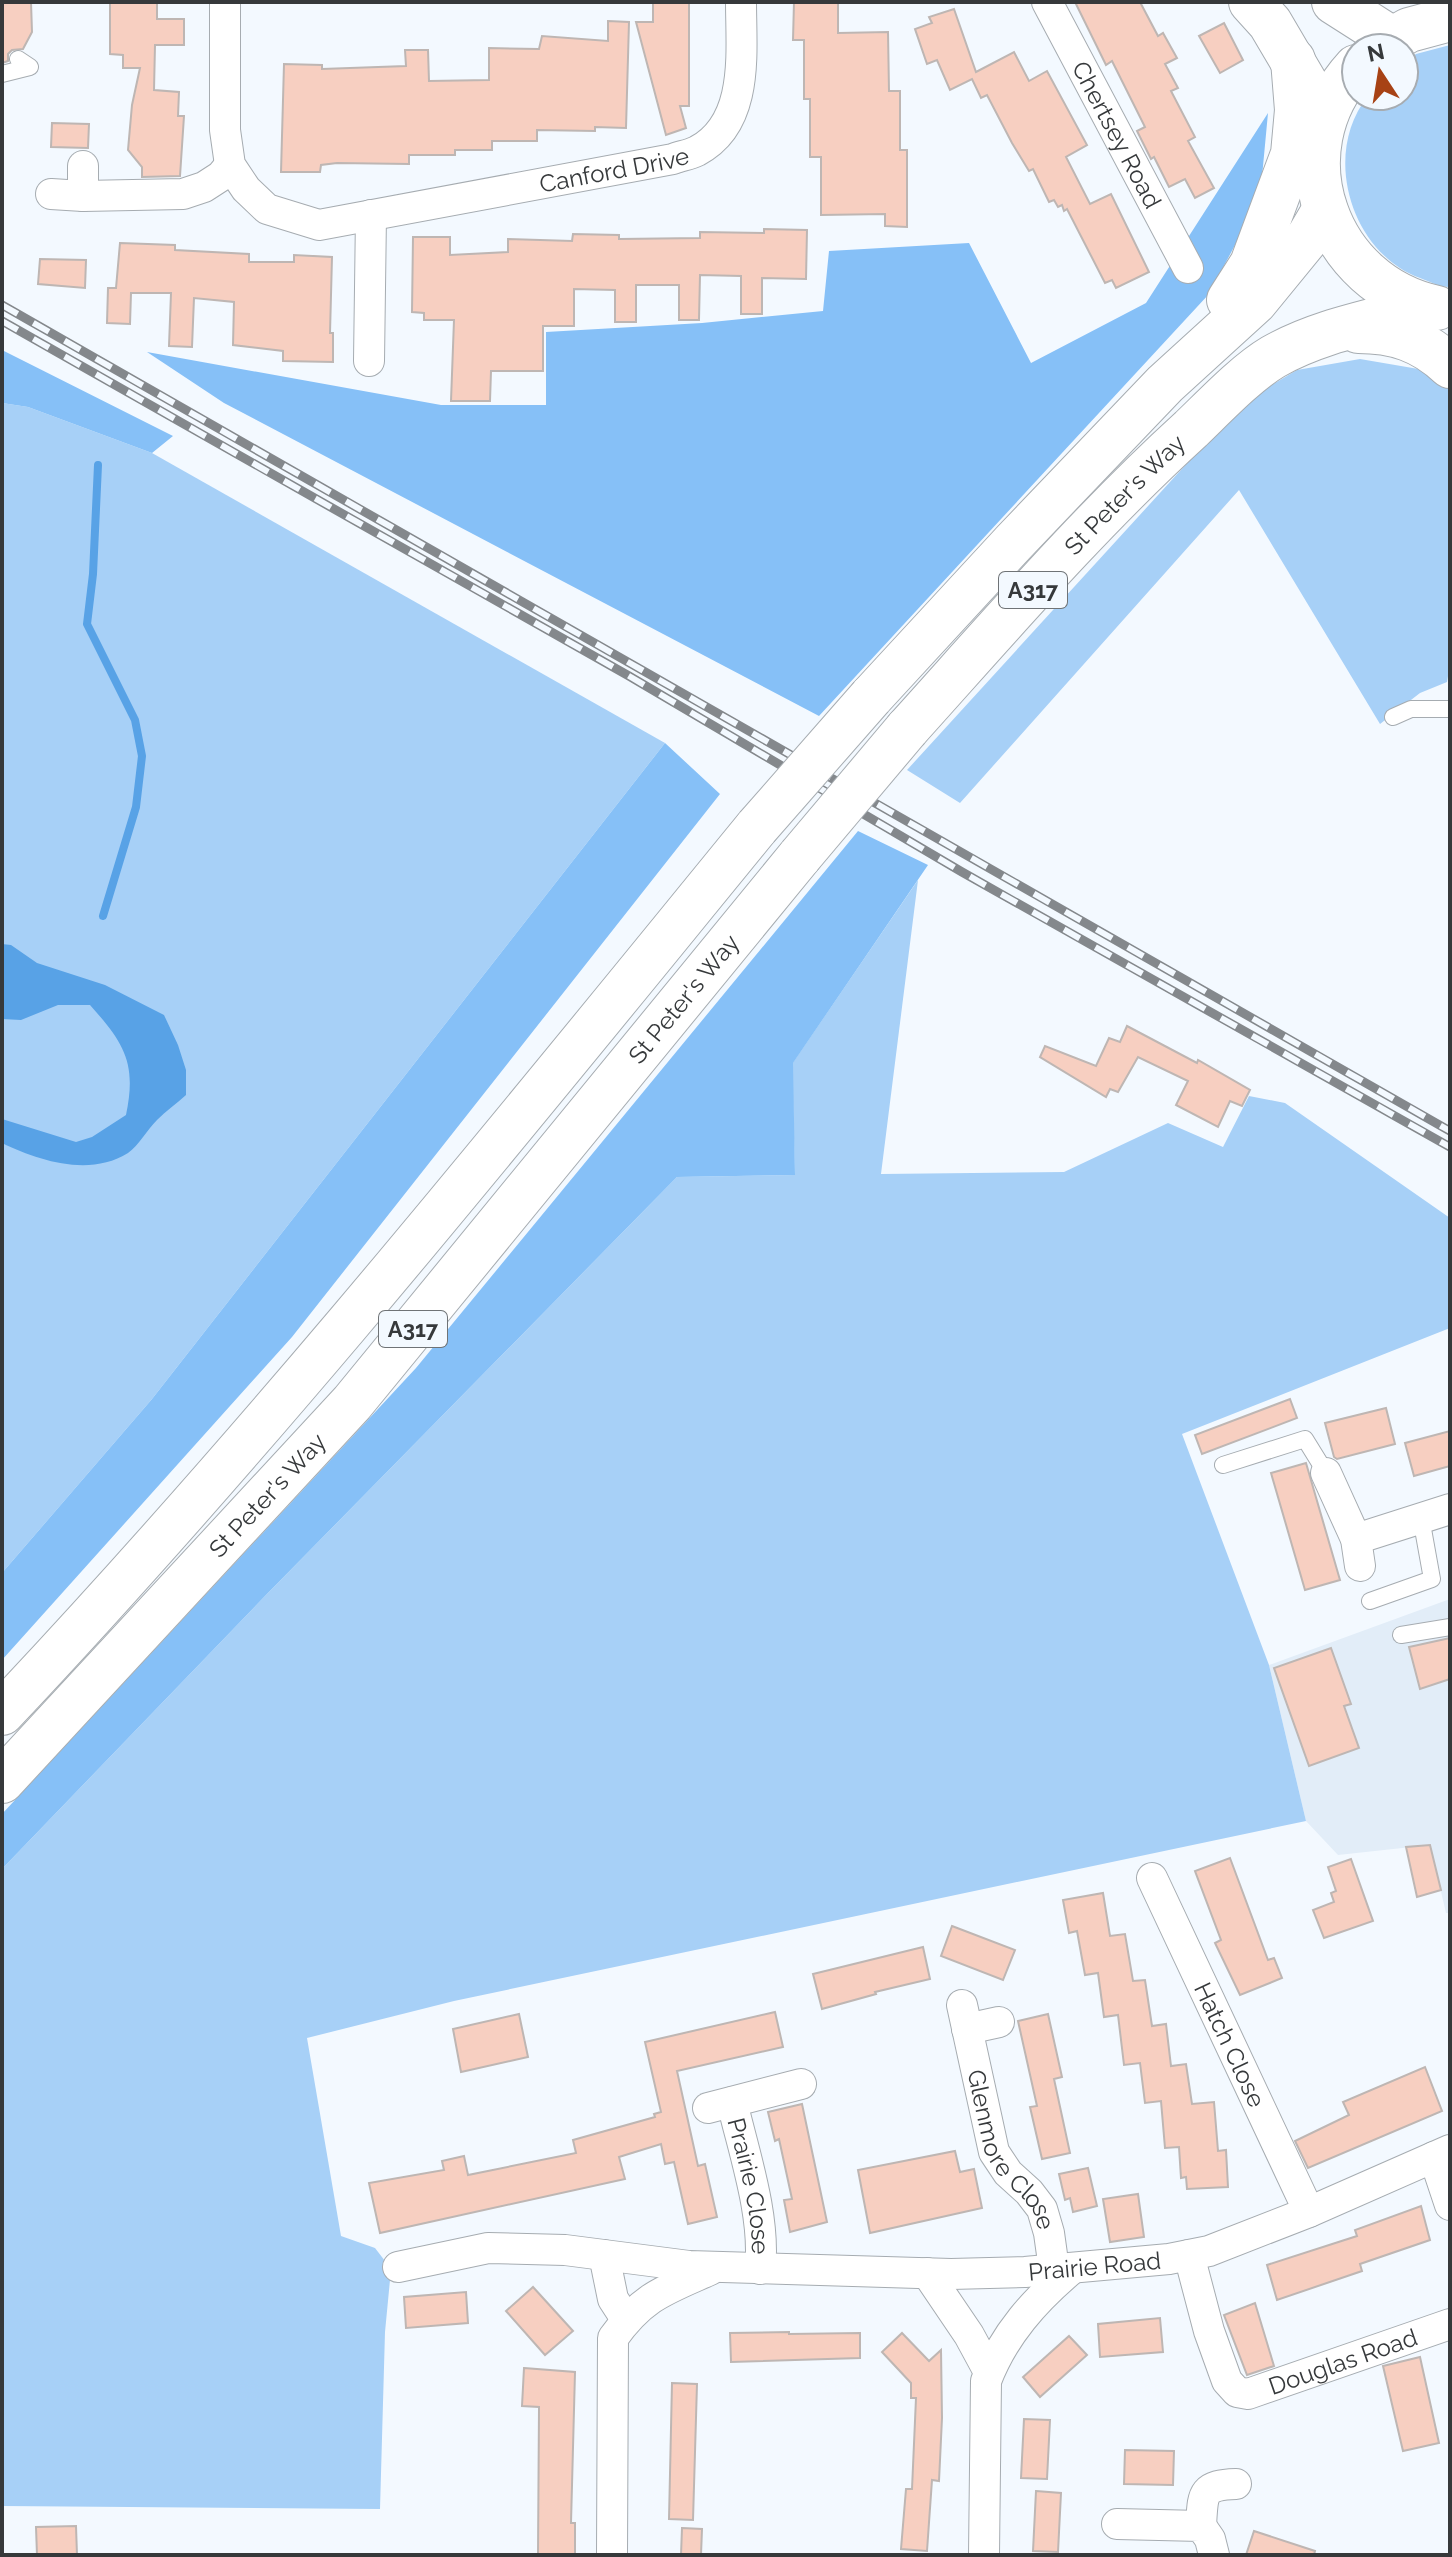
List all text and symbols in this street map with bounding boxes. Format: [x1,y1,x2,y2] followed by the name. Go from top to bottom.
[1340,32,1420,112] north arrow
[1365,38,1387,67] text: N
[1066,56,1168,213] street label: Chertsey Road
[537,140,692,198] street label: Canford Drive
[1058,428,1191,561] street label: St Peter's Way
[999,572,1067,608] road number: A317
[622,928,745,1069] street label: St Peter's Way
[379,1311,447,1347] road number: A317
[202,1427,331,1563] street label: St Peter's Way
[1189,1977,1272,2112] street label: Hatch Close
[962,2067,1062,2233] street label: Glenmore Close
[722,2115,776,2254] street label: Prairie Close
[1027,2245,1162,2286] street label: Prairie Road
[1264,2322,1421,2400] street label: Douglas Road

